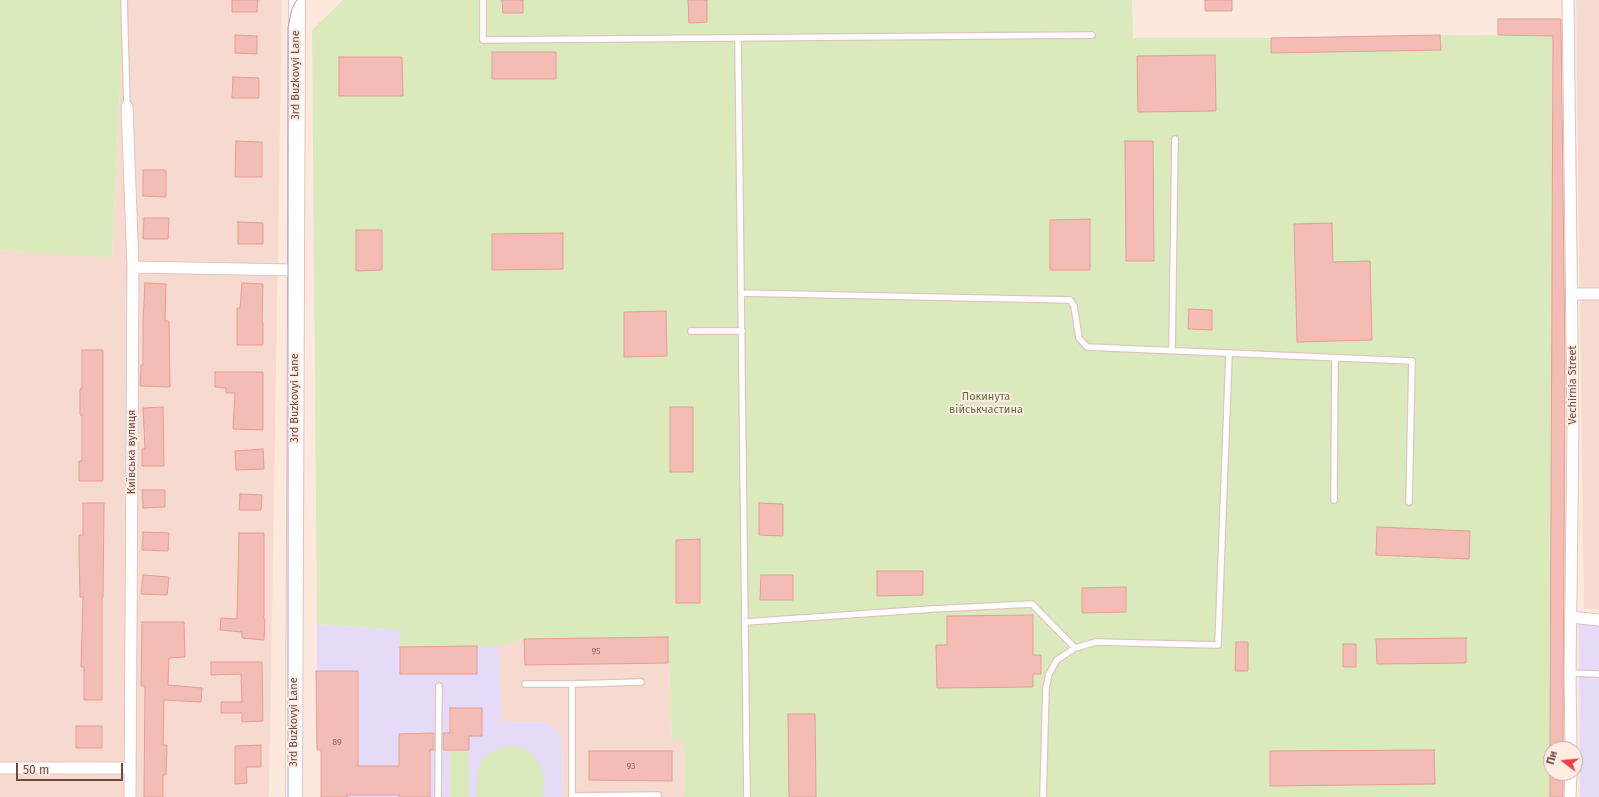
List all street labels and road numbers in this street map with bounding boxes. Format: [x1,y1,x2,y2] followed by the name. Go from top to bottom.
[289,30,303,120] street label: 3rd Buzkovyi Lane
[1566,345,1580,425] street label: Vechirnia Street
[288,353,302,443] street label: 3rd Buzkovyi Lane
[125,410,139,494] street label: Київська вулиця
[287,677,301,767] street label: 3rd Buzkovyi Lane

